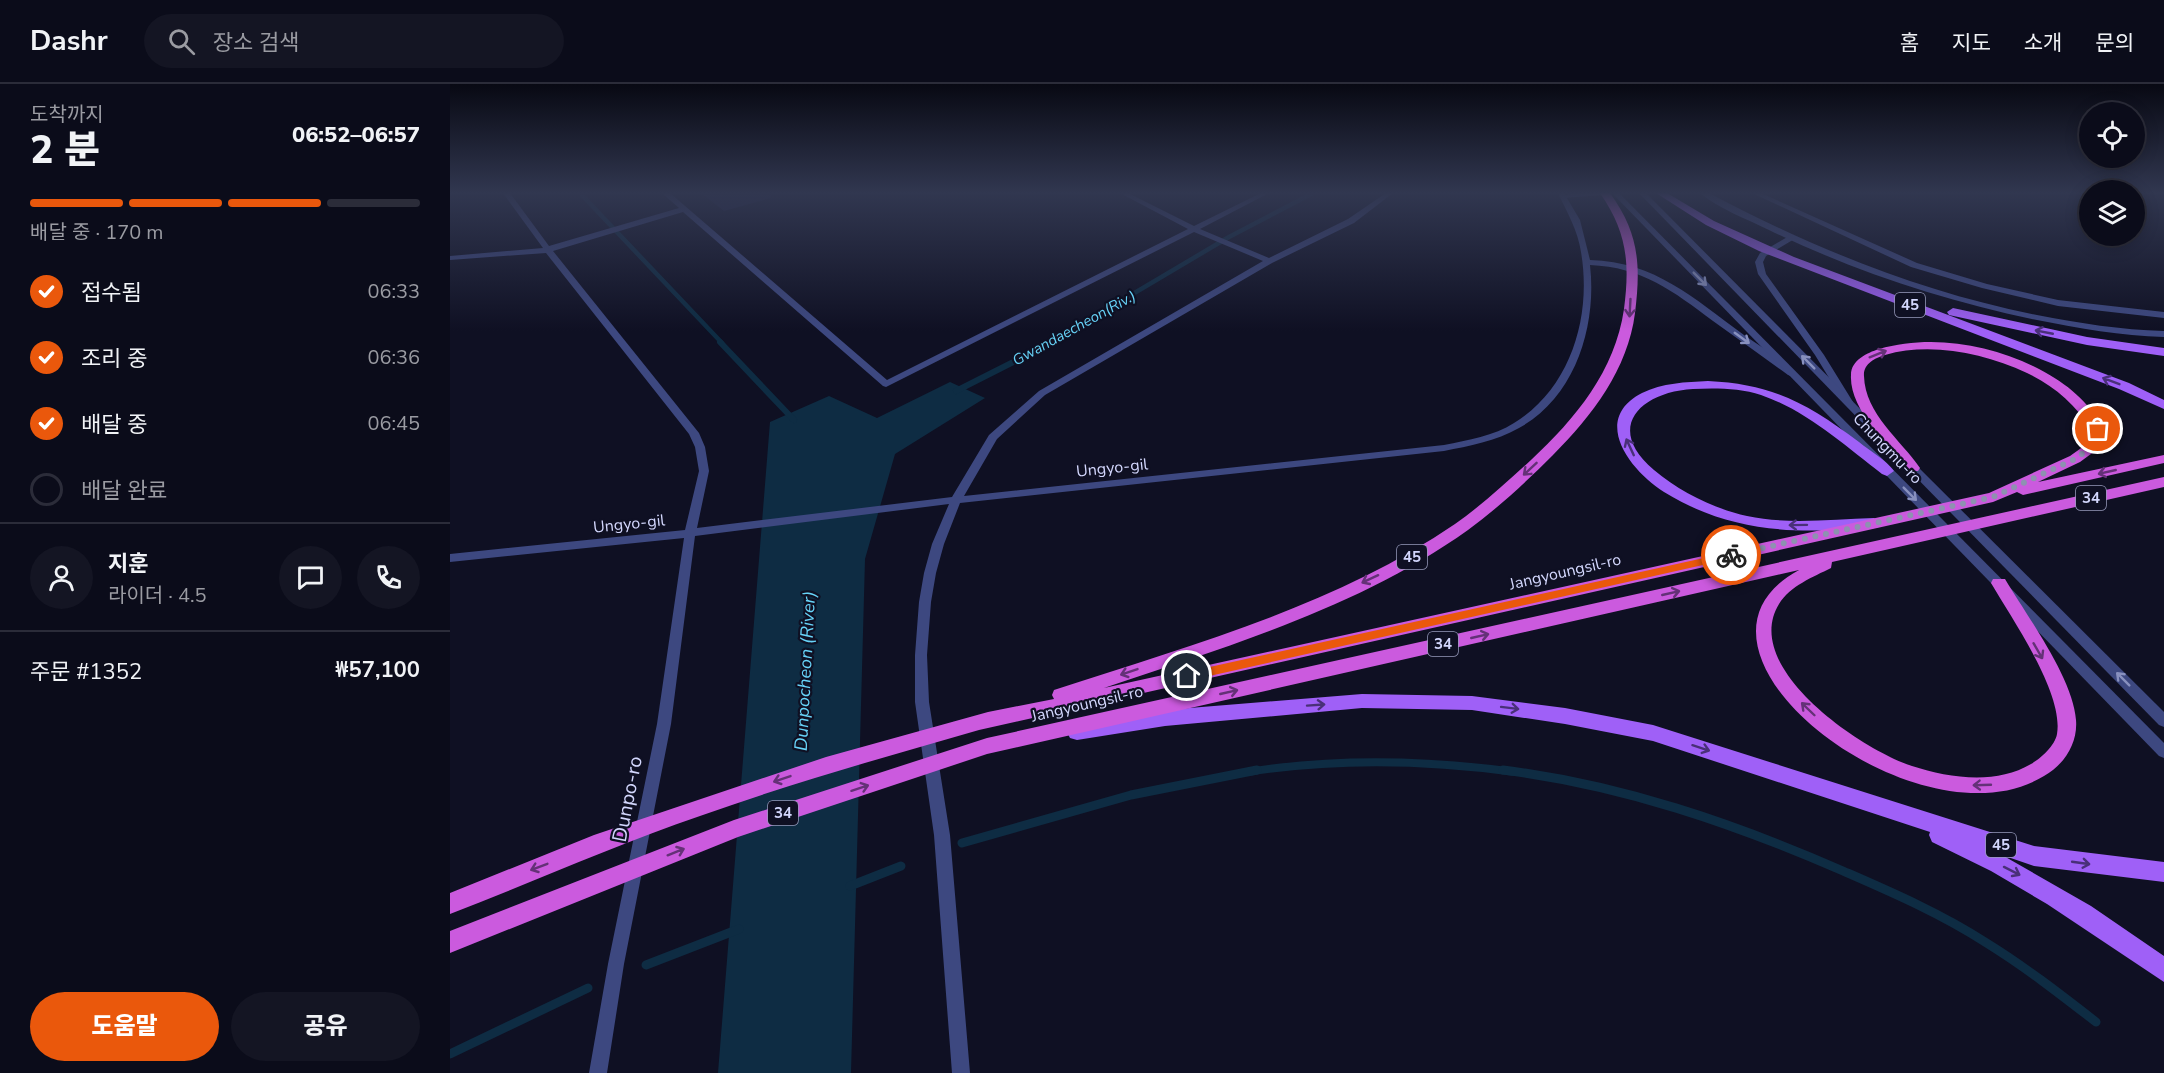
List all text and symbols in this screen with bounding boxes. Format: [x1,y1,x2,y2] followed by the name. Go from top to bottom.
[144,14,564,68] search box
[30,22,108,60] text: Dashr
[165,25,198,58] icon: search
[213,28,299,58] text: 장소 검색
[1900,29,1919,57] text: 홈
[1952,29,1991,57] text: 지도
[2024,29,2062,57] text: 소개
[2095,29,2134,57] text: 문의
[30,101,104,128] text: 도착까지
[2079,102,2145,246] map controls
[2079,102,2145,168] button: locate
[292,120,420,150] text: 06:52–06:57
[30,124,100,177] text: 2 분
[2079,180,2145,246] button: layers
[30,219,163,246] text: 배달 중 · 170 m
[1693,272,1707,287] one-way arrow
[30,275,63,308] icon: check
[81,278,142,308] text: 접수됨
[367,278,420,305] text: 06:33
[1009,286,1139,370] water label: Gwandaecheon(Riv.)
[1895,293,1925,317] road number: 45
[1625,297,1636,317] one-way arrow
[2035,326,2055,337] one-way arrow
[1734,332,1750,344] one-way arrow
[30,341,63,374] icon: check
[81,344,147,374] text: 조리 중
[367,344,420,371] text: 06:36
[1868,348,1886,359] one-way arrow
[1801,354,1815,369] one-way arrow
[2102,375,2121,386] one-way arrow
[2072,403,2123,454] pin
[30,407,63,440] icon: check
[1848,408,1927,489] street label: Chungmu-ro
[81,410,147,440] text: 배달 중
[367,410,420,437] text: 06:45
[2081,412,2114,445] icon: bag
[1623,438,1635,456] one-way arrow
[1075,453,1149,483] street label: Ungyo-gil
[1522,462,1537,476] one-way arrow
[2098,466,2117,478] one-way arrow
[81,476,168,506] text: 배달 완료
[2076,486,2106,510] road number: 34
[1902,487,1917,501] one-way arrow
[592,509,666,539] street label: Ungyo-gil
[1789,519,1809,530] one-way arrow
[1701,525,1761,585] courier
[1715,539,1748,572] icon: bike
[1397,545,1427,569] road number: 45
[30,546,93,609] button: person
[279,546,342,609] button: chat
[357,546,420,609] button: phone
[1506,548,1623,596] street label: Jangyoungsil-ro
[108,549,148,579] text: 지훈
[1361,573,1379,585] one-way arrow
[108,582,207,609] text: 라이더 · 4.5
[1660,587,1680,598] one-way arrow
[789,590,821,752] water label: Dunpocheon (River)
[1471,629,1490,641] one-way arrow
[1428,632,1458,656] road number: 34
[2033,642,2045,659] one-way arrow
[1161,650,1212,701] pin
[335,655,420,685] text: ₩57,100
[30,657,142,687] text: 주문 #1352
[1170,659,1203,692] icon: home
[1120,667,1139,678] one-way arrow
[2115,672,2130,687] one-way arrow
[1028,680,1145,728] street label: Jangyoungsil-ro
[1219,686,1238,698] one-way arrow
[1305,699,1325,710] one-way arrow
[1800,702,1815,717] one-way arrow
[1500,703,1520,714] one-way arrow
[1691,743,1710,754] one-way arrow
[606,754,649,844] street label: Dunpo-ro
[773,775,792,786] one-way arrow
[1972,780,1992,791] one-way arrow
[850,781,869,792] one-way arrow
[768,801,798,825] road number: 34
[1986,833,2016,857] road number: 45
[666,846,685,857] one-way arrow
[2071,857,2091,868] one-way arrow
[530,862,549,873] one-way arrow
[2003,865,2021,877] one-way arrow
[30,992,219,1061] button: 도움말
[231,992,420,1061] button: 공유

